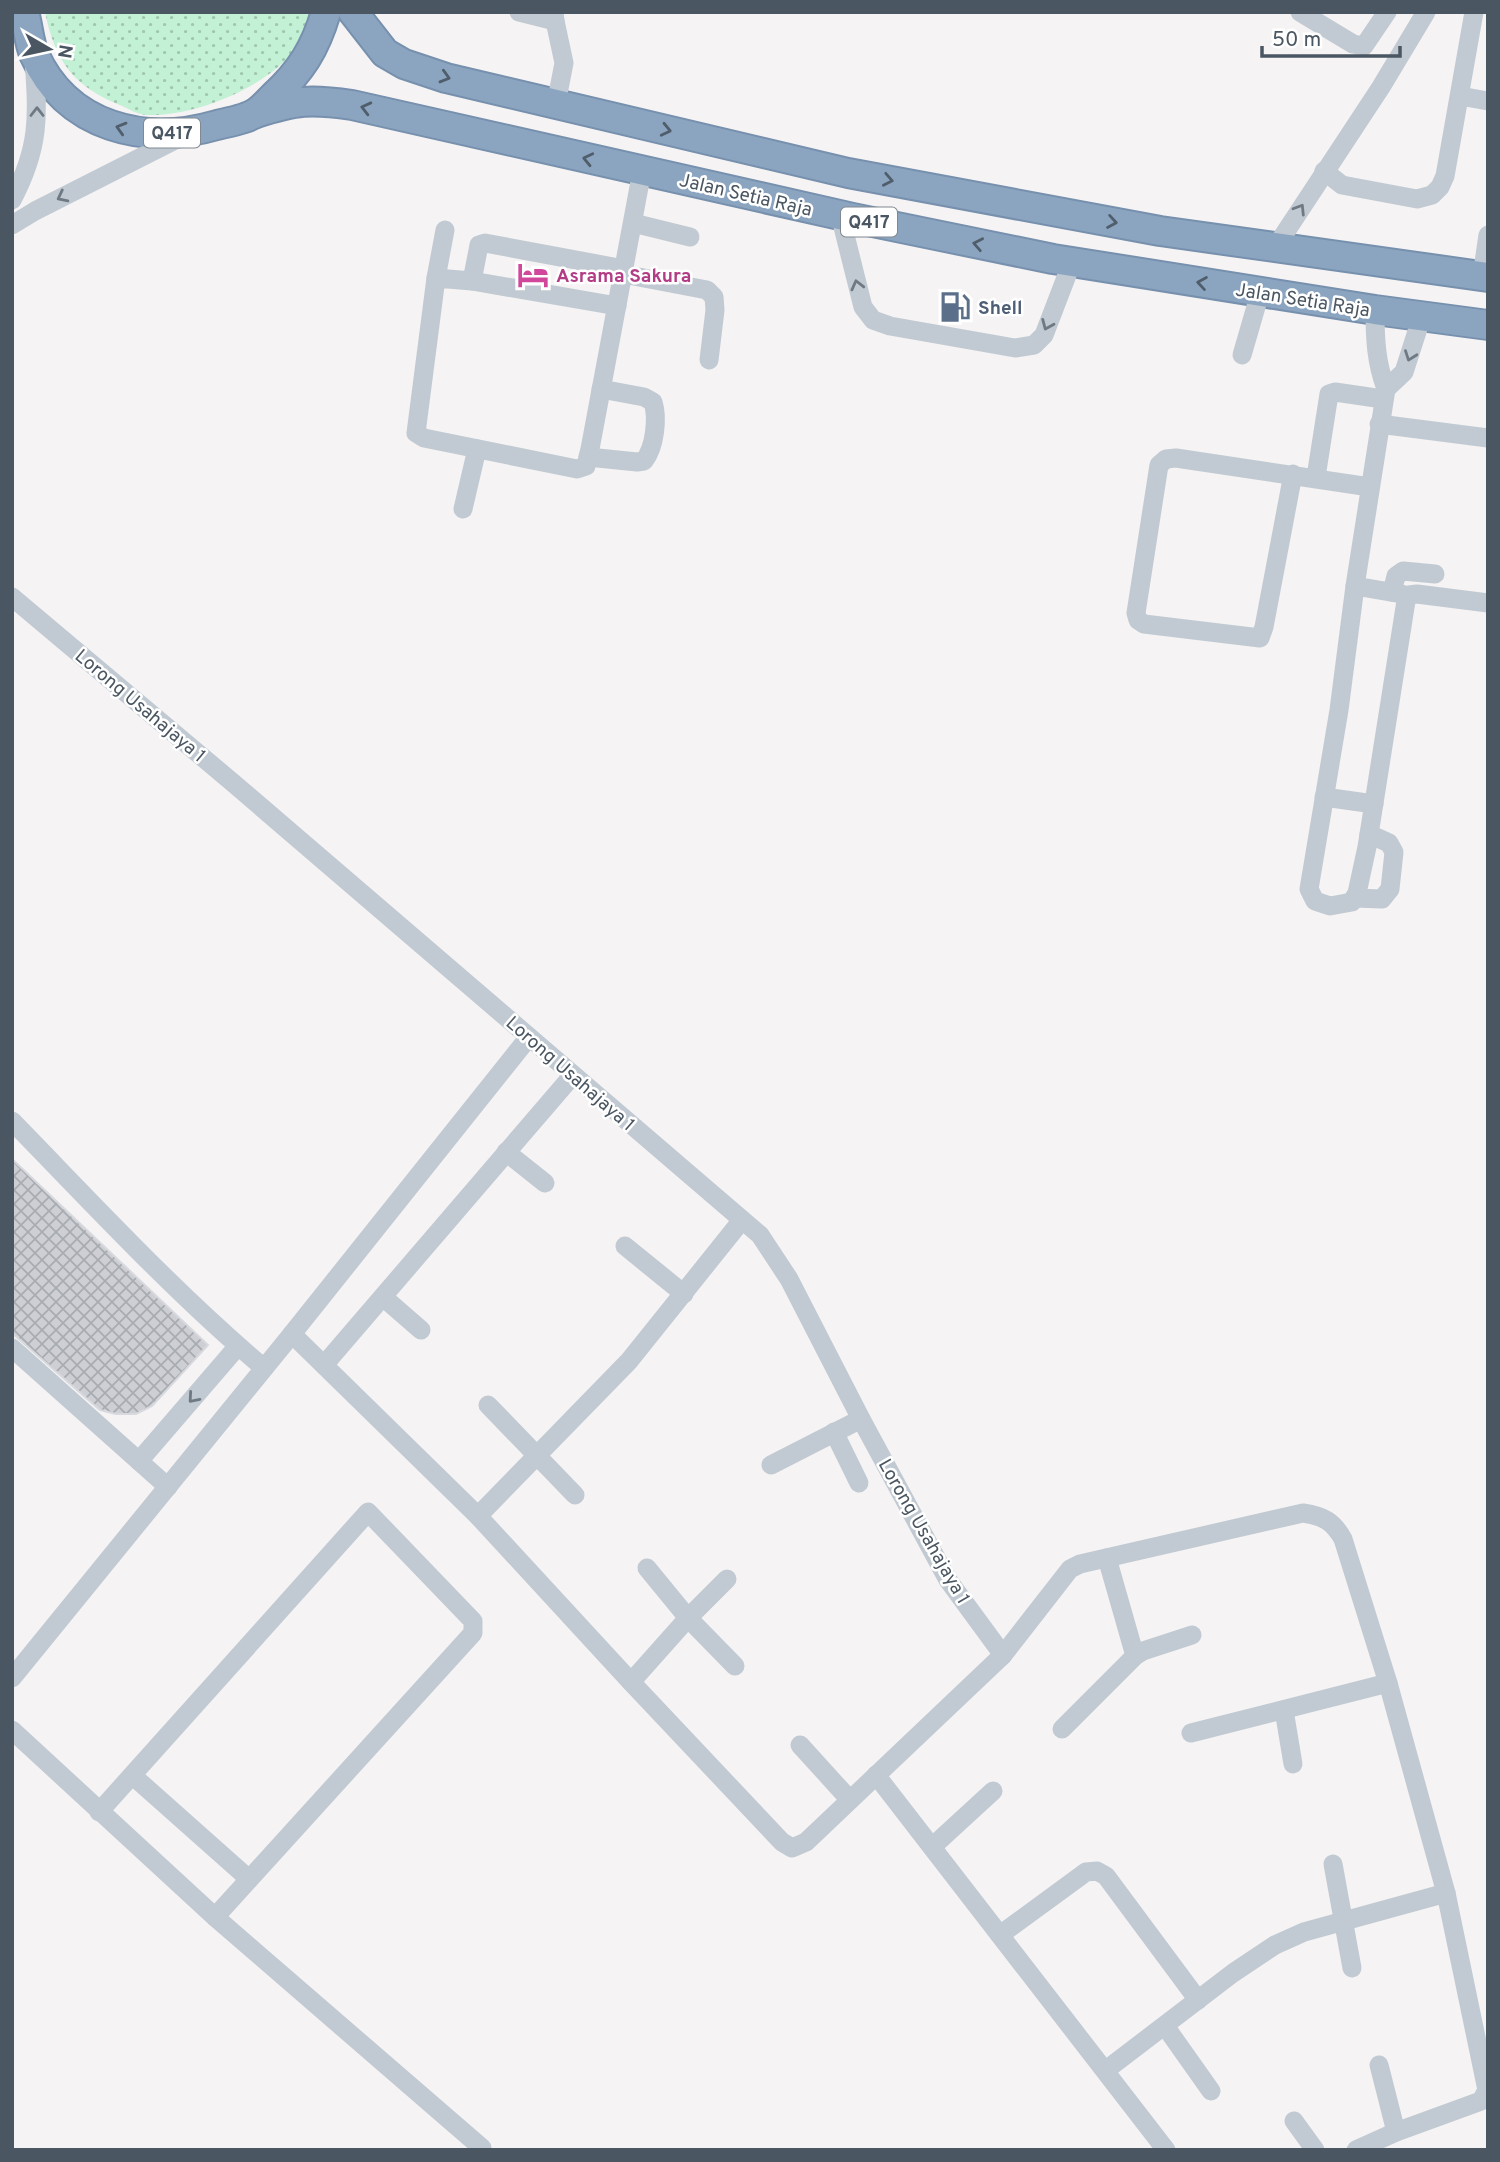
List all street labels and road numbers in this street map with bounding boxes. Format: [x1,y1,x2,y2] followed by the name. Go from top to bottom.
[144,118,200,148] road number: Q417
[677,169,814,223] street label: Jalan Setia Raja
[841,208,897,236] road number: Q417
[1234,279,1372,323] street label: Jalan Setia Raja
[69,645,210,768] street label: Lorong Usahajaya 1
[500,1012,639,1137] street label: Lorong Usahajaya 1
[872,1455,975,1609] street label: Lorong Usahajaya 1

